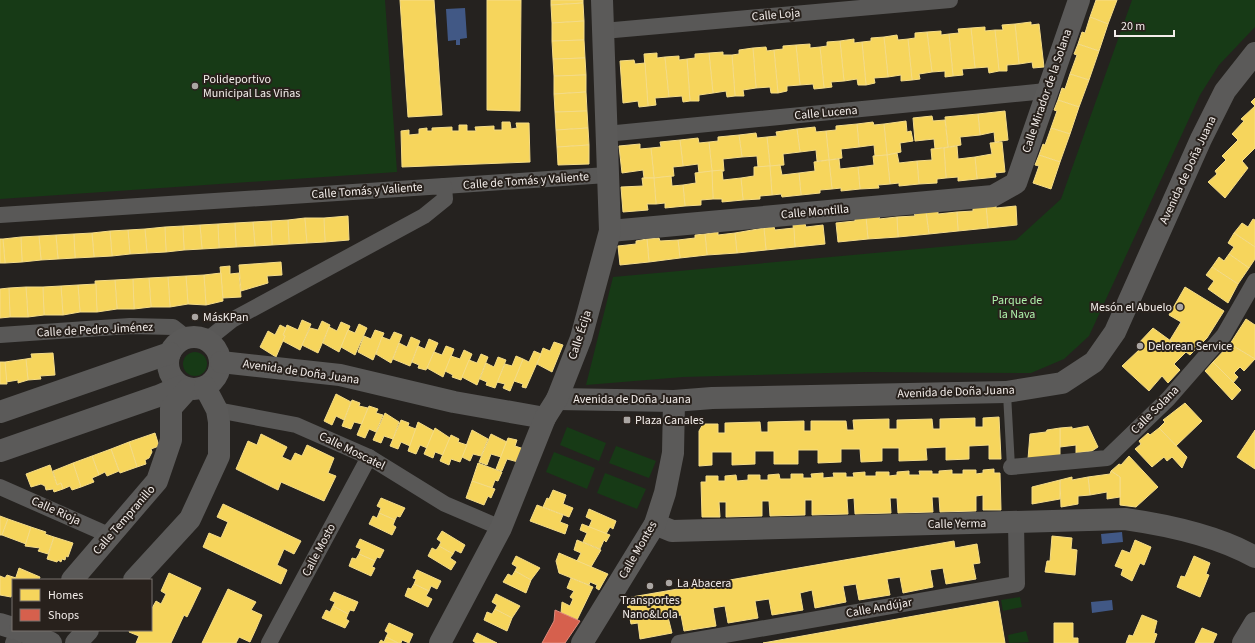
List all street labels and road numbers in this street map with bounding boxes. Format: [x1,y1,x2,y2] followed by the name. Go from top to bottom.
[751,4,801,26] street label: Calle Loja
[1018,27,1076,155] street label: Calle Mirador de la Solana
[794,102,858,124] street label: Calle Lucena
[1155,113,1221,227] street label: Avenida de Doña Juana
[462,168,590,194] street label: Calle de Tomás y Valiente
[311,179,423,203] street label: Calle Tomás y Valiente
[780,201,850,223] street label: Calle Montilla
[564,308,596,362] street label: Calle Écija
[36,318,154,342] street label: Calle de Pedro Jiménez
[242,355,360,389] street label: Avenida de Doña Juana
[897,381,1015,403] street label: Avenida de Doña Juana
[1127,382,1183,438] street label: Calle Solana
[573,391,691,408] street label: Avenida de Doña Juana
[316,428,388,474] street label: Calle Moscatel
[89,481,159,559] street label: Calle Tempranillo
[28,493,84,529] street label: Calle Rioja
[927,515,987,533] street label: Calle Yerma
[615,518,661,582] street label: Calle Montes
[298,521,340,579] street label: Calle Mosto
[845,594,914,622] street label: Calle Andújar

